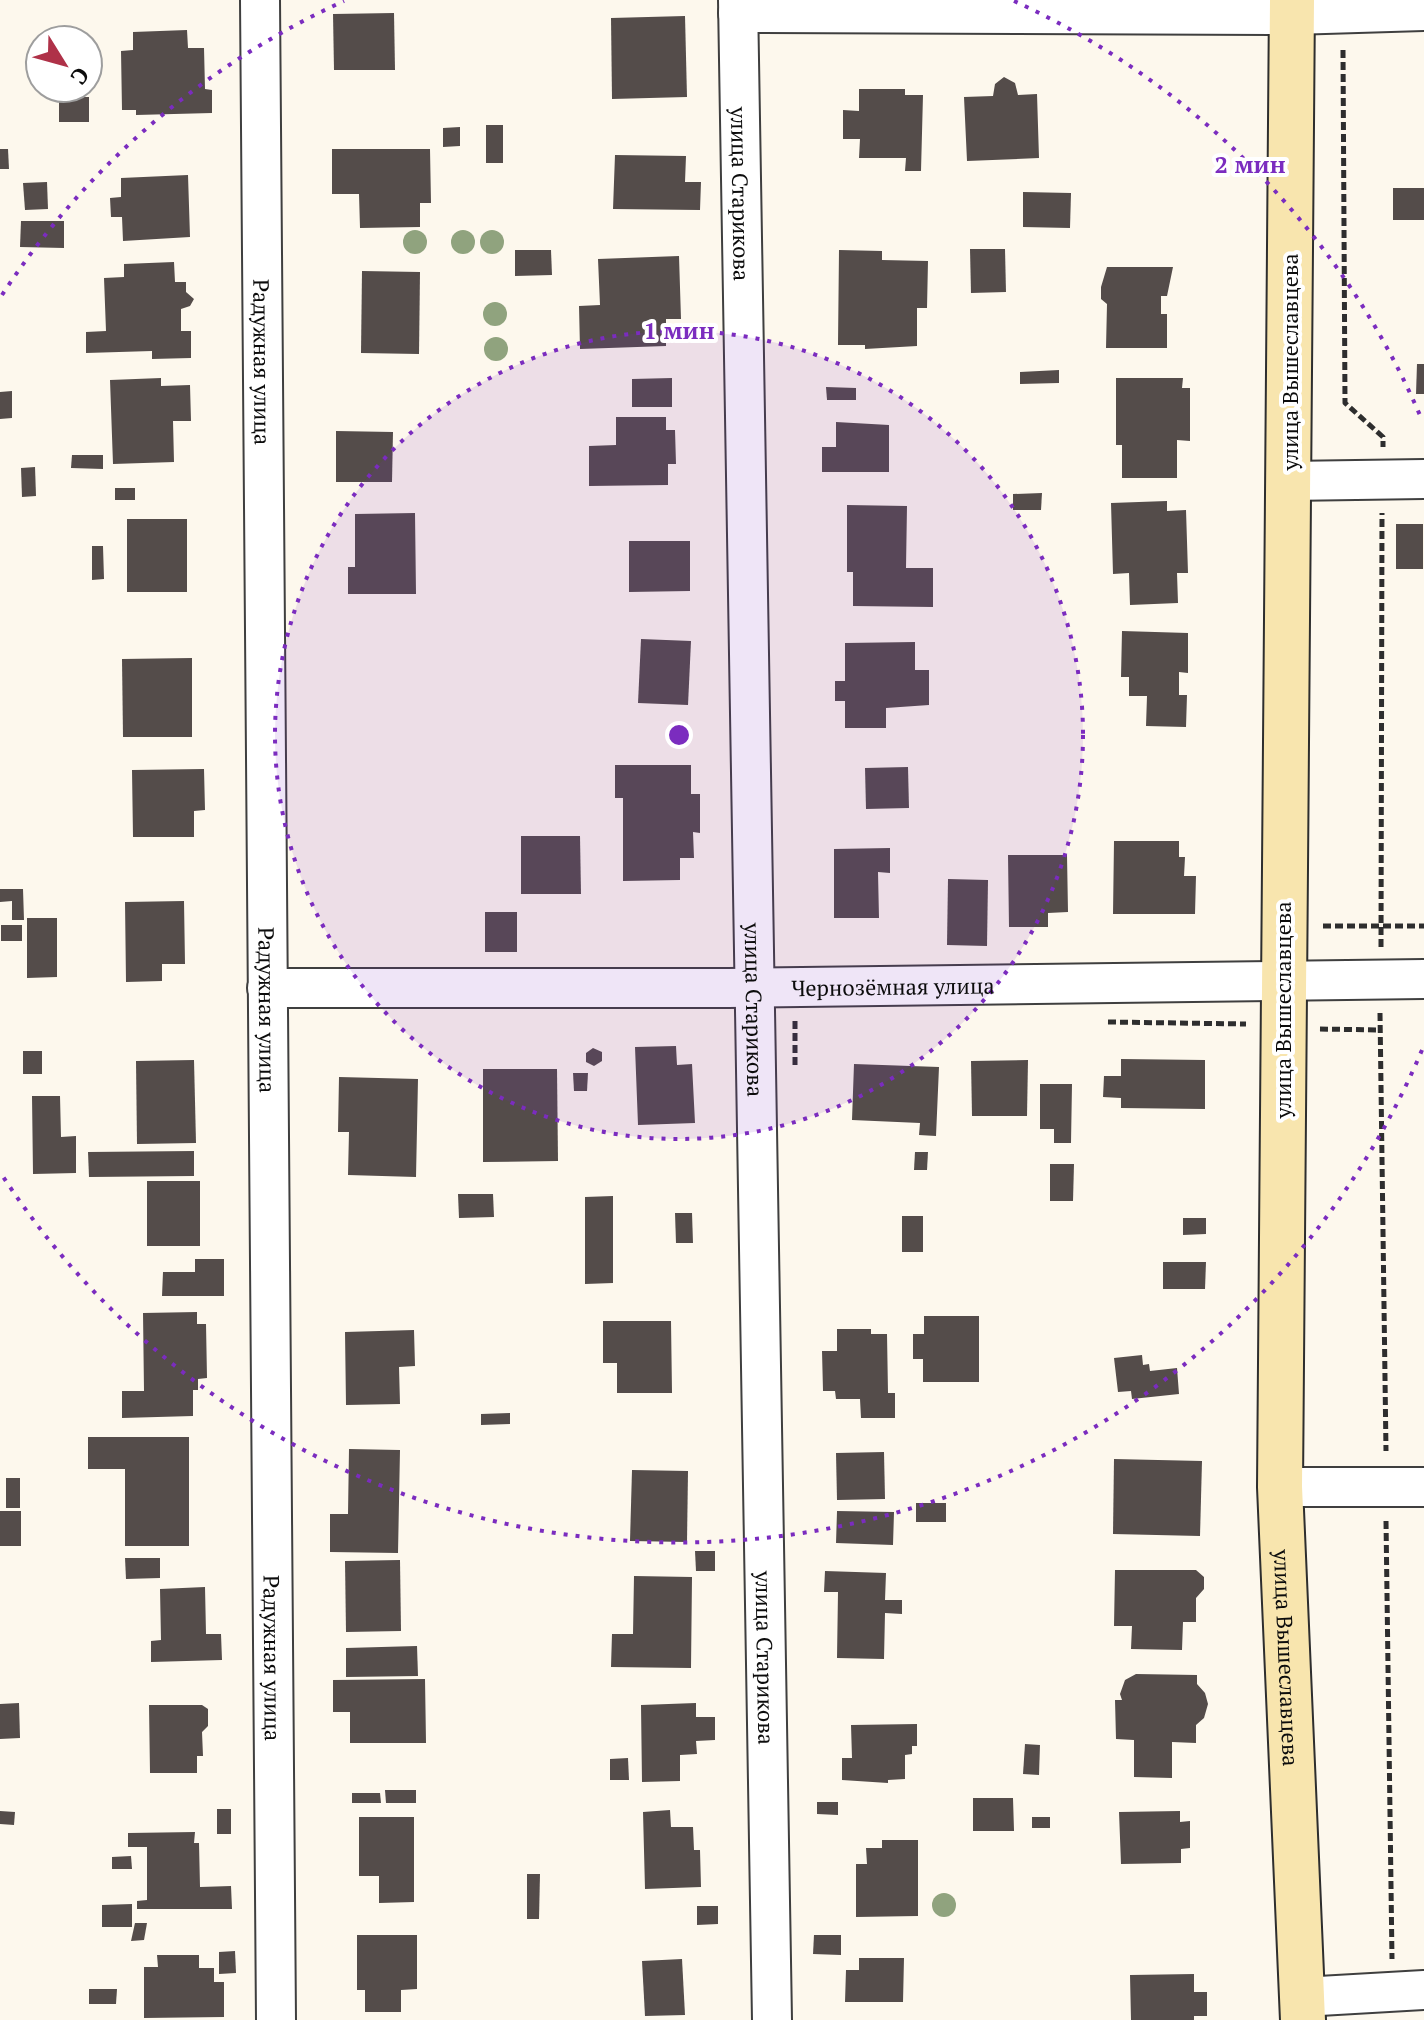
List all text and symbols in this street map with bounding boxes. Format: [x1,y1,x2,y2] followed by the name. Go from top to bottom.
[24,24,104,104] north arrow
[64,62,96,91] text: С
[725,106,757,281] street label: улица Старикова
[1214,148,1286,180] text: 2 мин
[1275,254,1304,472] street label: улица Вышеславцева
[248,279,278,445] street label: Радужная улица
[643,314,715,346] text: 1 мин
[665,721,693,749] centre of rings
[1268,902,1297,1120] street label: улица Вышеславцева
[739,922,771,1097] street label: улица Старикова
[253,927,283,1093] street label: Радужная улица
[791,970,995,1002] street label: Чернозёмная улица
[1268,1548,1307,1767] street label: улица Вышеславцева
[750,1569,782,1745] street label: улица Старикова
[258,1575,288,1741] street label: Радужная улица

